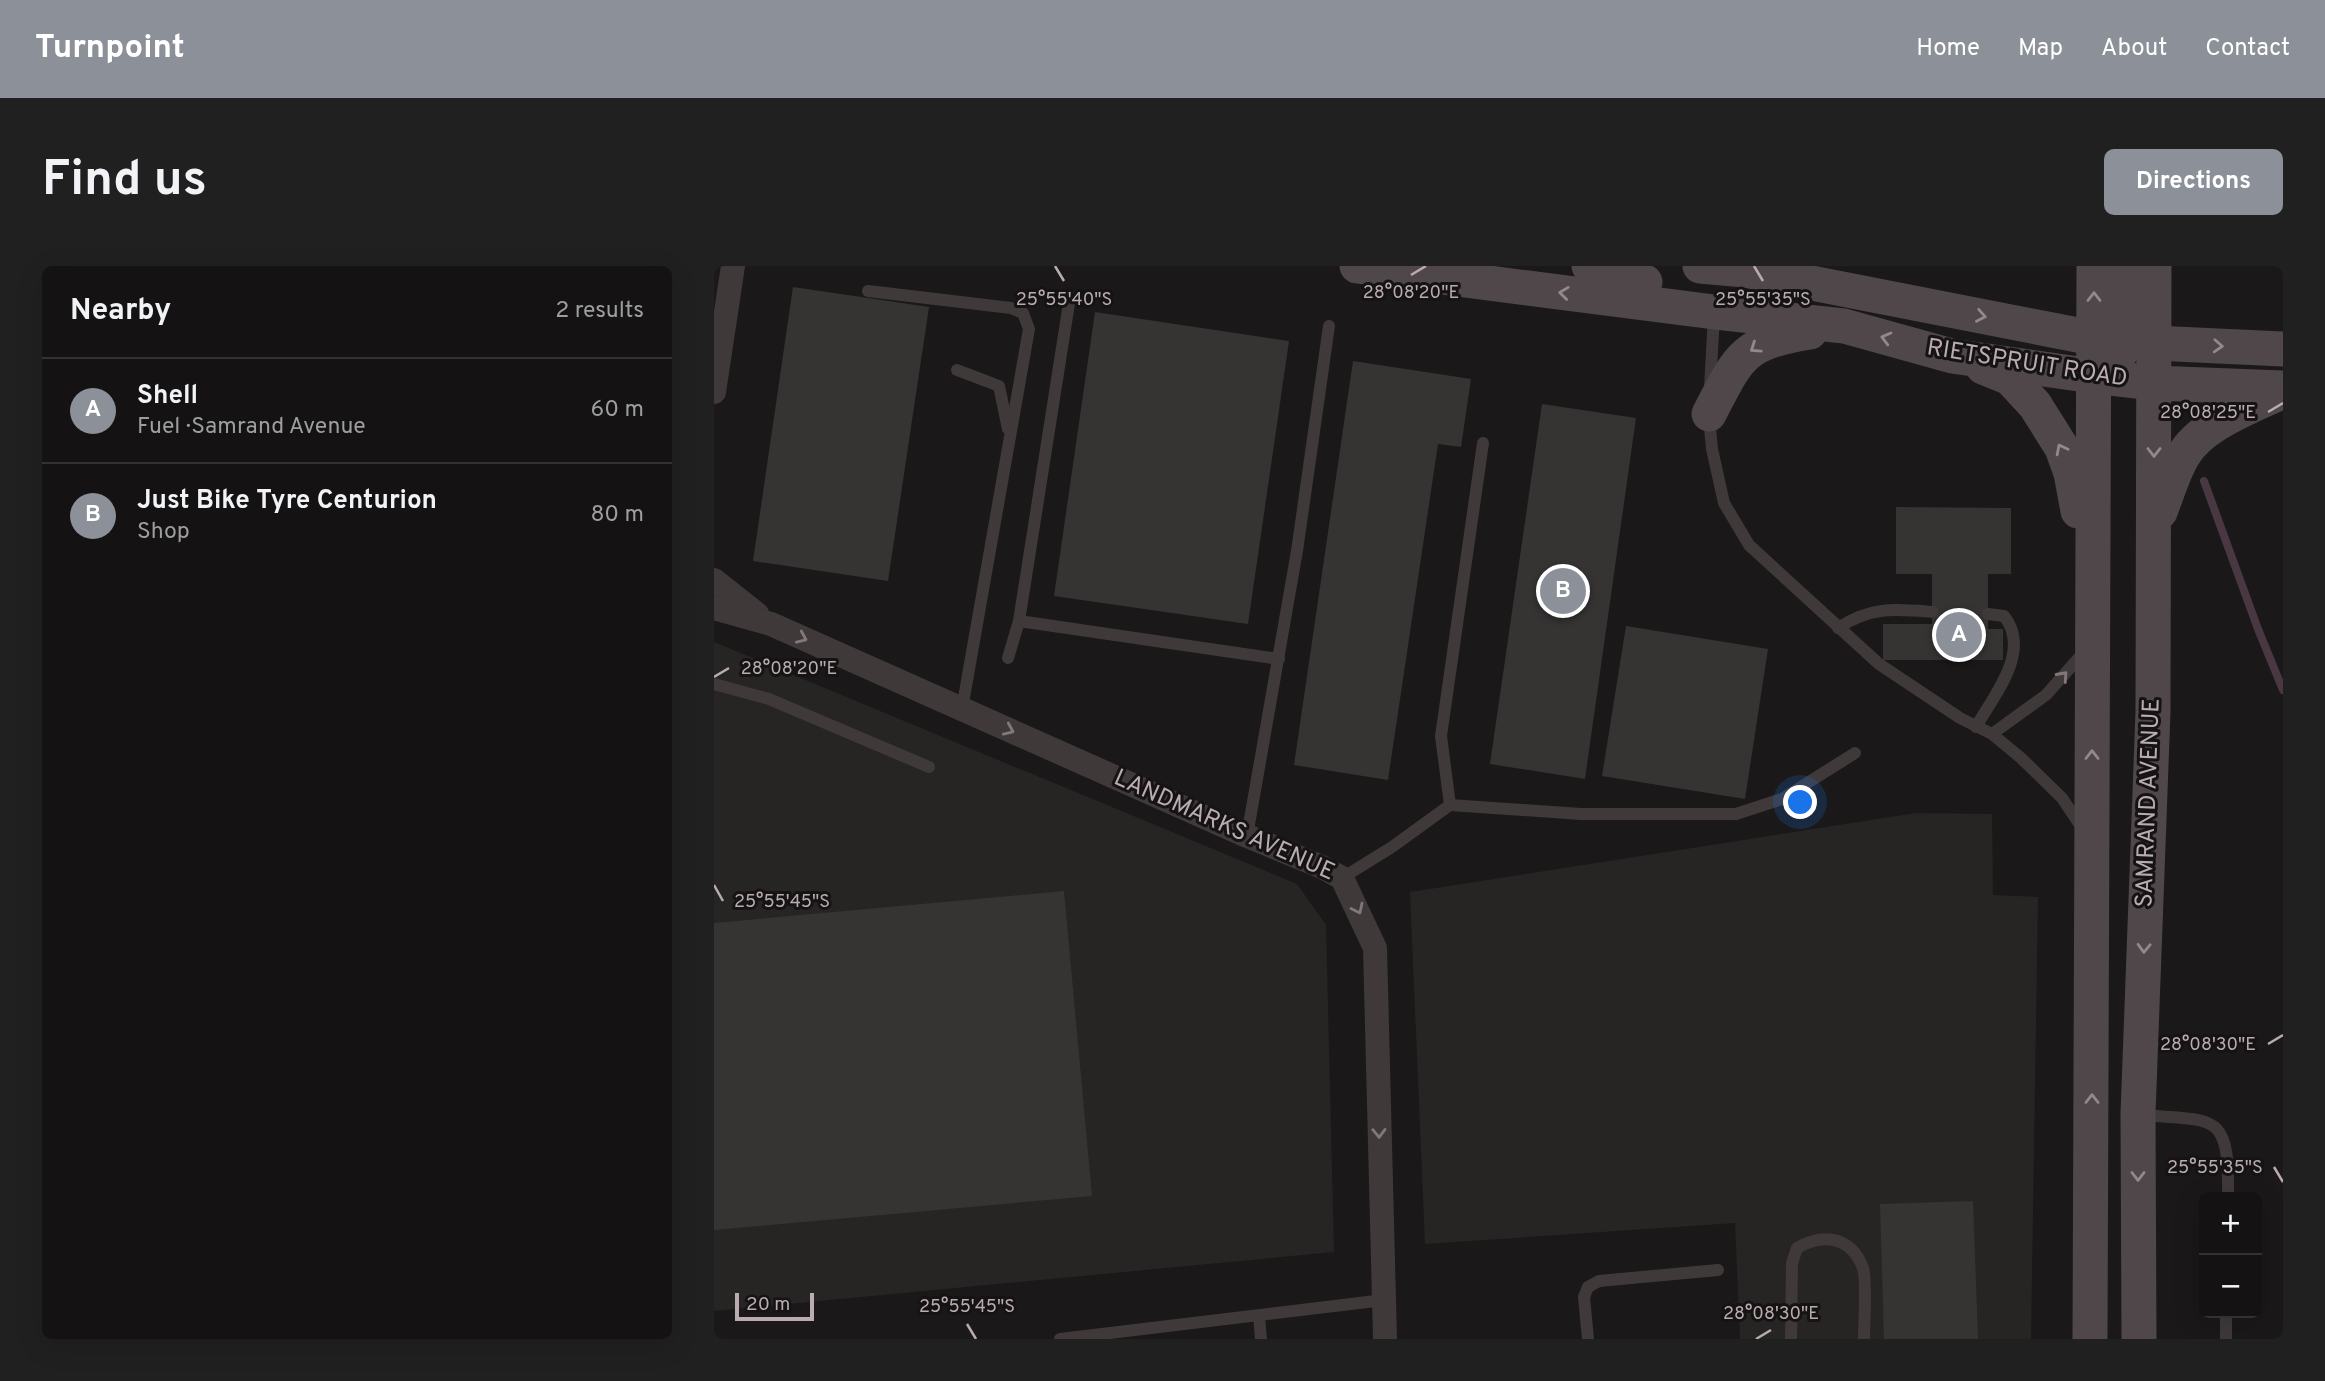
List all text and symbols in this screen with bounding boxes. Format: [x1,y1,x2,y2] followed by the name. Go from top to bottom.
[35,28,185,70] text: Turnpoint
[1916,34,1980,64] text: Home
[2018,34,2063,64] text: Map
[2101,34,2167,64] text: About
[2205,34,2290,64] text: Contact
[2104,149,2283,215] button: Directions
[42,151,207,213] text: Find us
[1363,282,1459,305] text: 28°08'20"E
[1559,285,1570,300] one-way arrow
[1016,289,1112,312] text: 25°55'40"S
[1715,289,1811,312] text: 25°55'35"S
[2086,291,2101,302] one-way arrow
[70,293,171,330] text: Nearby
[555,297,644,326] text: 2 results
[1975,308,1987,323] one-way arrow
[1881,331,1893,346] one-way arrow
[1925,333,2129,395] street label: RIETSPRUIT ROAD
[2213,338,2224,353] one-way arrow
[1750,340,1763,353] one-way arrow
[137,380,198,413] text: Shell
[85,396,101,425] text: A
[591,396,644,425] text: 60 m
[2160,402,2256,425] text: 28°08'25"E
[137,413,366,442] text: Fuel · Samrand Avenue
[2055,444,2069,456] one-way arrow
[2146,447,2162,457] one-way arrow
[137,485,437,518] text: Just Bike Tyre Centurion
[85,501,101,530] text: B
[591,501,644,530] text: 80 m
[137,518,190,547] text: Shop
[1540,565,1586,617] pin: B
[1936,609,1982,661] pin: A
[794,630,807,644] one-way arrow
[741,658,837,681] text: 28°08'20"E
[2055,671,2067,684] one-way arrow
[2130,698,2168,908] street label: SAMRAND AVENUE
[1002,722,1015,736] one-way arrow
[2084,749,2100,760] one-way arrow
[1109,764,1339,888] street label: LANDMARKS AVENUE
[1783,785,1817,819] your location
[734,891,830,914] text: 25°55'45"S
[1349,902,1363,914] one-way arrow
[2137,943,2152,954] one-way arrow
[2160,1034,2256,1057] text: 28°08'30"E
[2084,1094,2100,1104] one-way arrow
[1372,1127,1387,1138] one-way arrow
[2167,1157,2263,1180] text: 25°55'35"S
[2130,1171,2146,1182] one-way arrow
[2199,1192,2262,1318] map controls
[2199,1192,2262,1255] button: +
[2199,1255,2262,1318] button: −
[735,1290,814,1322] scale bar
[746,1293,790,1317] text: 20 m
[919,1296,1015,1319] text: 25°55'45"S
[1723,1303,1819,1326] text: 28°08'30"E

